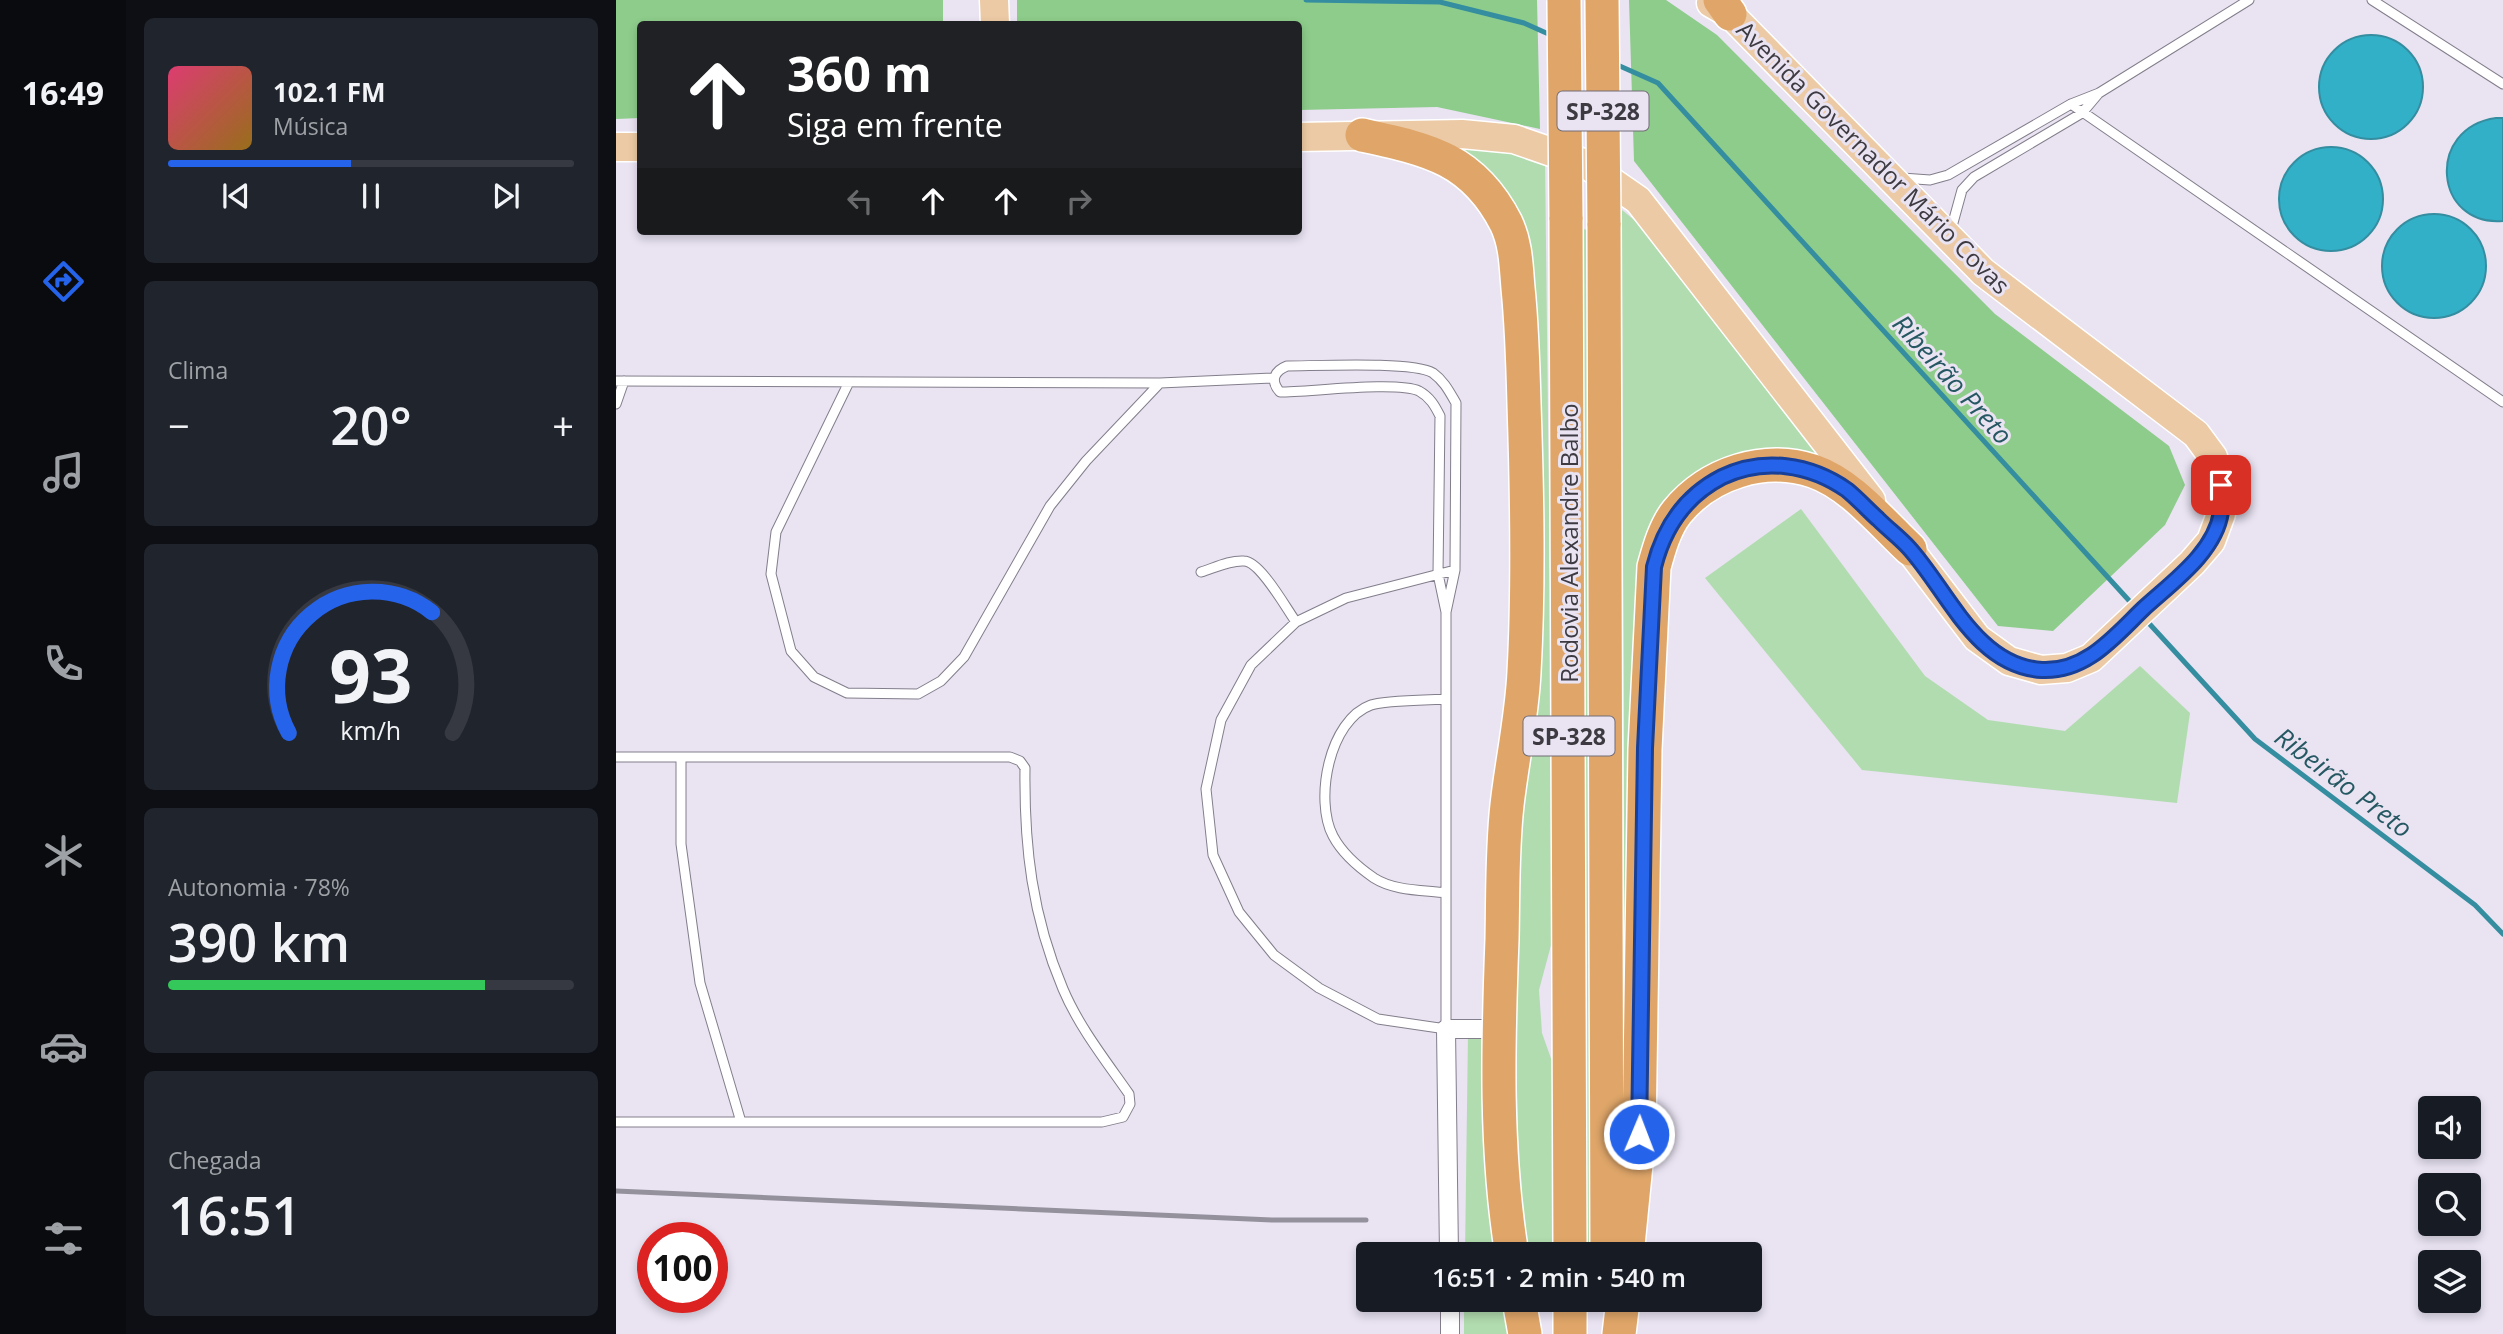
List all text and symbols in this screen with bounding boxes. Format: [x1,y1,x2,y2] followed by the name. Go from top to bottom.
[1730,13,2018,301] street label: Avenida Governador Mário Covas
[787,40,932,106] text: 360 m
[672,49,763,140] icon: ahead
[22,71,104,114] text: 16:49
[273,74,385,110] text: 102.1 FM
[1558,92,1648,130] road number: SP-328
[787,103,1003,146] text: Siga em frente
[273,110,348,142] text: Música
[217,177,255,215] icon: previous
[352,177,390,215] icon: pause
[487,177,525,215] icon: next
[841,182,879,220] icon: left
[914,182,952,220] icon: ahead
[987,182,1025,220] icon: ahead
[1060,182,1098,220] icon: right
[39,257,88,306] icon: directions
[1885,306,2021,452] water label: Ribeirão Preto
[168,354,228,386] text: Clima
[330,389,412,460] text: 20°
[168,399,190,451] text: −
[552,399,574,451] text: +
[1552,403,1585,683] street label: Rodovia Alexandre Balbo
[39,448,88,497] icon: music
[2191,455,2251,515] pin
[2202,466,2240,504] icon: arrive
[329,625,413,724] text: 93
[39,639,88,688] icon: phone
[341,713,401,747] text: km/h
[1524,716,1614,756] road number: SP-328
[2268,718,2420,846] water label: Ribeirão Preto
[39,831,88,880] icon: climate
[168,871,350,903] text: Autonomia · 78%
[168,906,350,977] text: 390 km
[39,1022,88,1071] icon: car
[2418,1096,2481,1313] map controls
[2418,1096,2481,1159] button: sound
[1602,1097,1676,1171] position arrow
[168,1144,262,1176] text: Chegada
[2418,1173,2481,1236] button: search
[168,1179,301,1250] text: 16:51
[39,1214,88,1263] icon: filters
[637,1222,728,1313] speed limit sign: 100
[2418,1250,2481,1313] button: layers
[1432,1259,1686,1295] text: 16:51 · 2 min · 540 m

